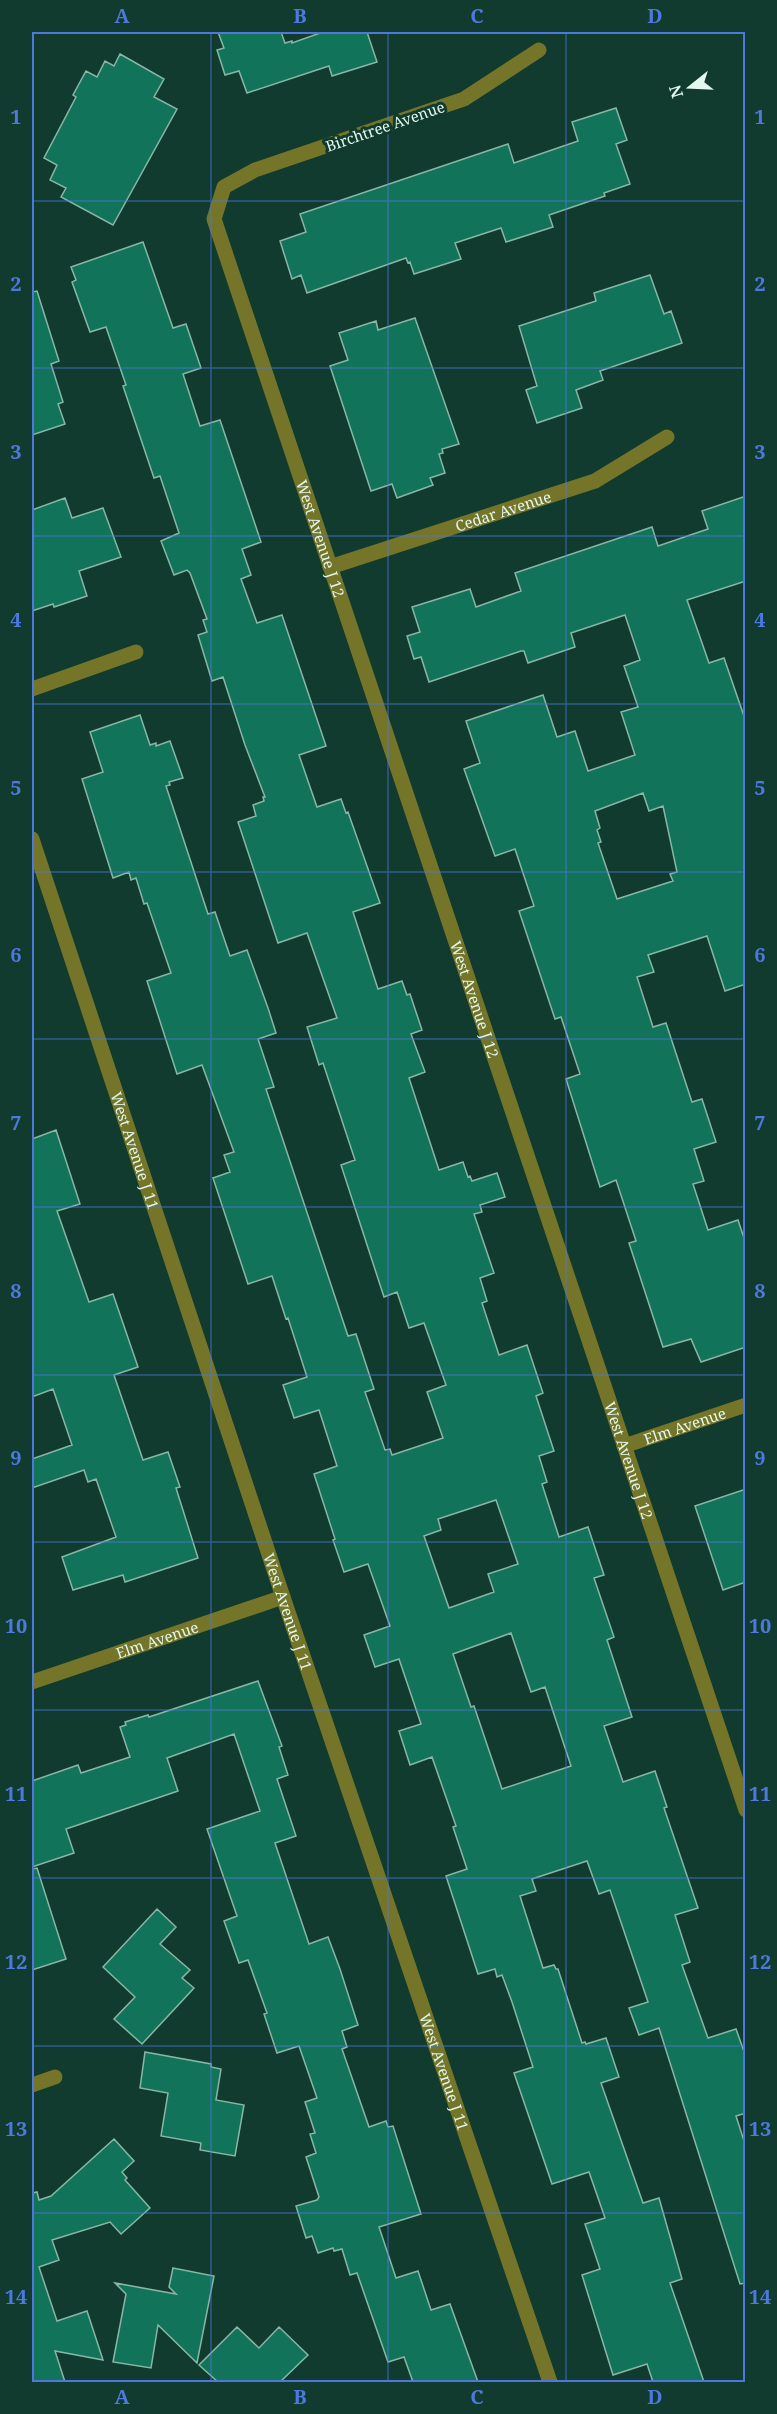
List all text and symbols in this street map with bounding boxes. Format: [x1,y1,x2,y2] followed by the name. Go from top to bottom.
[114,2,130,29] text: A
[293,2,307,29] text: B
[470,2,484,29] text: C
[647,2,663,29] text: D
[660,57,720,117] north arrow
[663,82,688,101] text: N
[323,96,447,156] street label: Birchtree Avenue
[10,103,22,130] text: 1
[754,103,766,130] text: 1
[10,270,22,297] text: 2
[754,270,766,297] text: 2
[10,438,22,465] text: 3
[754,438,766,465] text: 3
[292,477,350,600] street label: West Avenue J 12
[453,486,554,536] street label: Cedar Avenue
[10,606,22,633] text: 4
[754,606,766,633] text: 4
[10,774,22,801] text: 5
[754,774,766,801] text: 5
[446,938,504,1061] street label: West Avenue J 12
[10,941,22,968] text: 6
[754,941,766,968] text: 6
[106,1089,164,1212] street label: West Avenue J 11
[10,1109,22,1136] text: 7
[754,1109,766,1136] text: 7
[10,1277,22,1304] text: 8
[754,1277,766,1304] text: 8
[600,1399,658,1521] street label: West Avenue J 12
[641,1402,729,1449] street label: Elm Avenue
[10,1444,22,1471] text: 9
[754,1444,766,1471] text: 9
[259,1550,317,1673] street label: West Avenue J 11
[5,1612,27,1639] text: 10
[749,1612,771,1639] text: 10
[113,1616,201,1663] street label: Elm Avenue
[5,1780,27,1807] text: 11
[749,1780,771,1807] text: 11
[5,1948,27,1975] text: 12
[749,1948,771,1975] text: 12
[415,2011,474,2133] street label: West Avenue J 11
[5,2115,27,2142] text: 13
[749,2115,771,2142] text: 13
[5,2283,27,2310] text: 14
[749,2283,771,2310] text: 14
[114,2383,130,2410] text: A
[293,2383,307,2410] text: B
[470,2383,484,2410] text: C
[647,2383,663,2410] text: D

